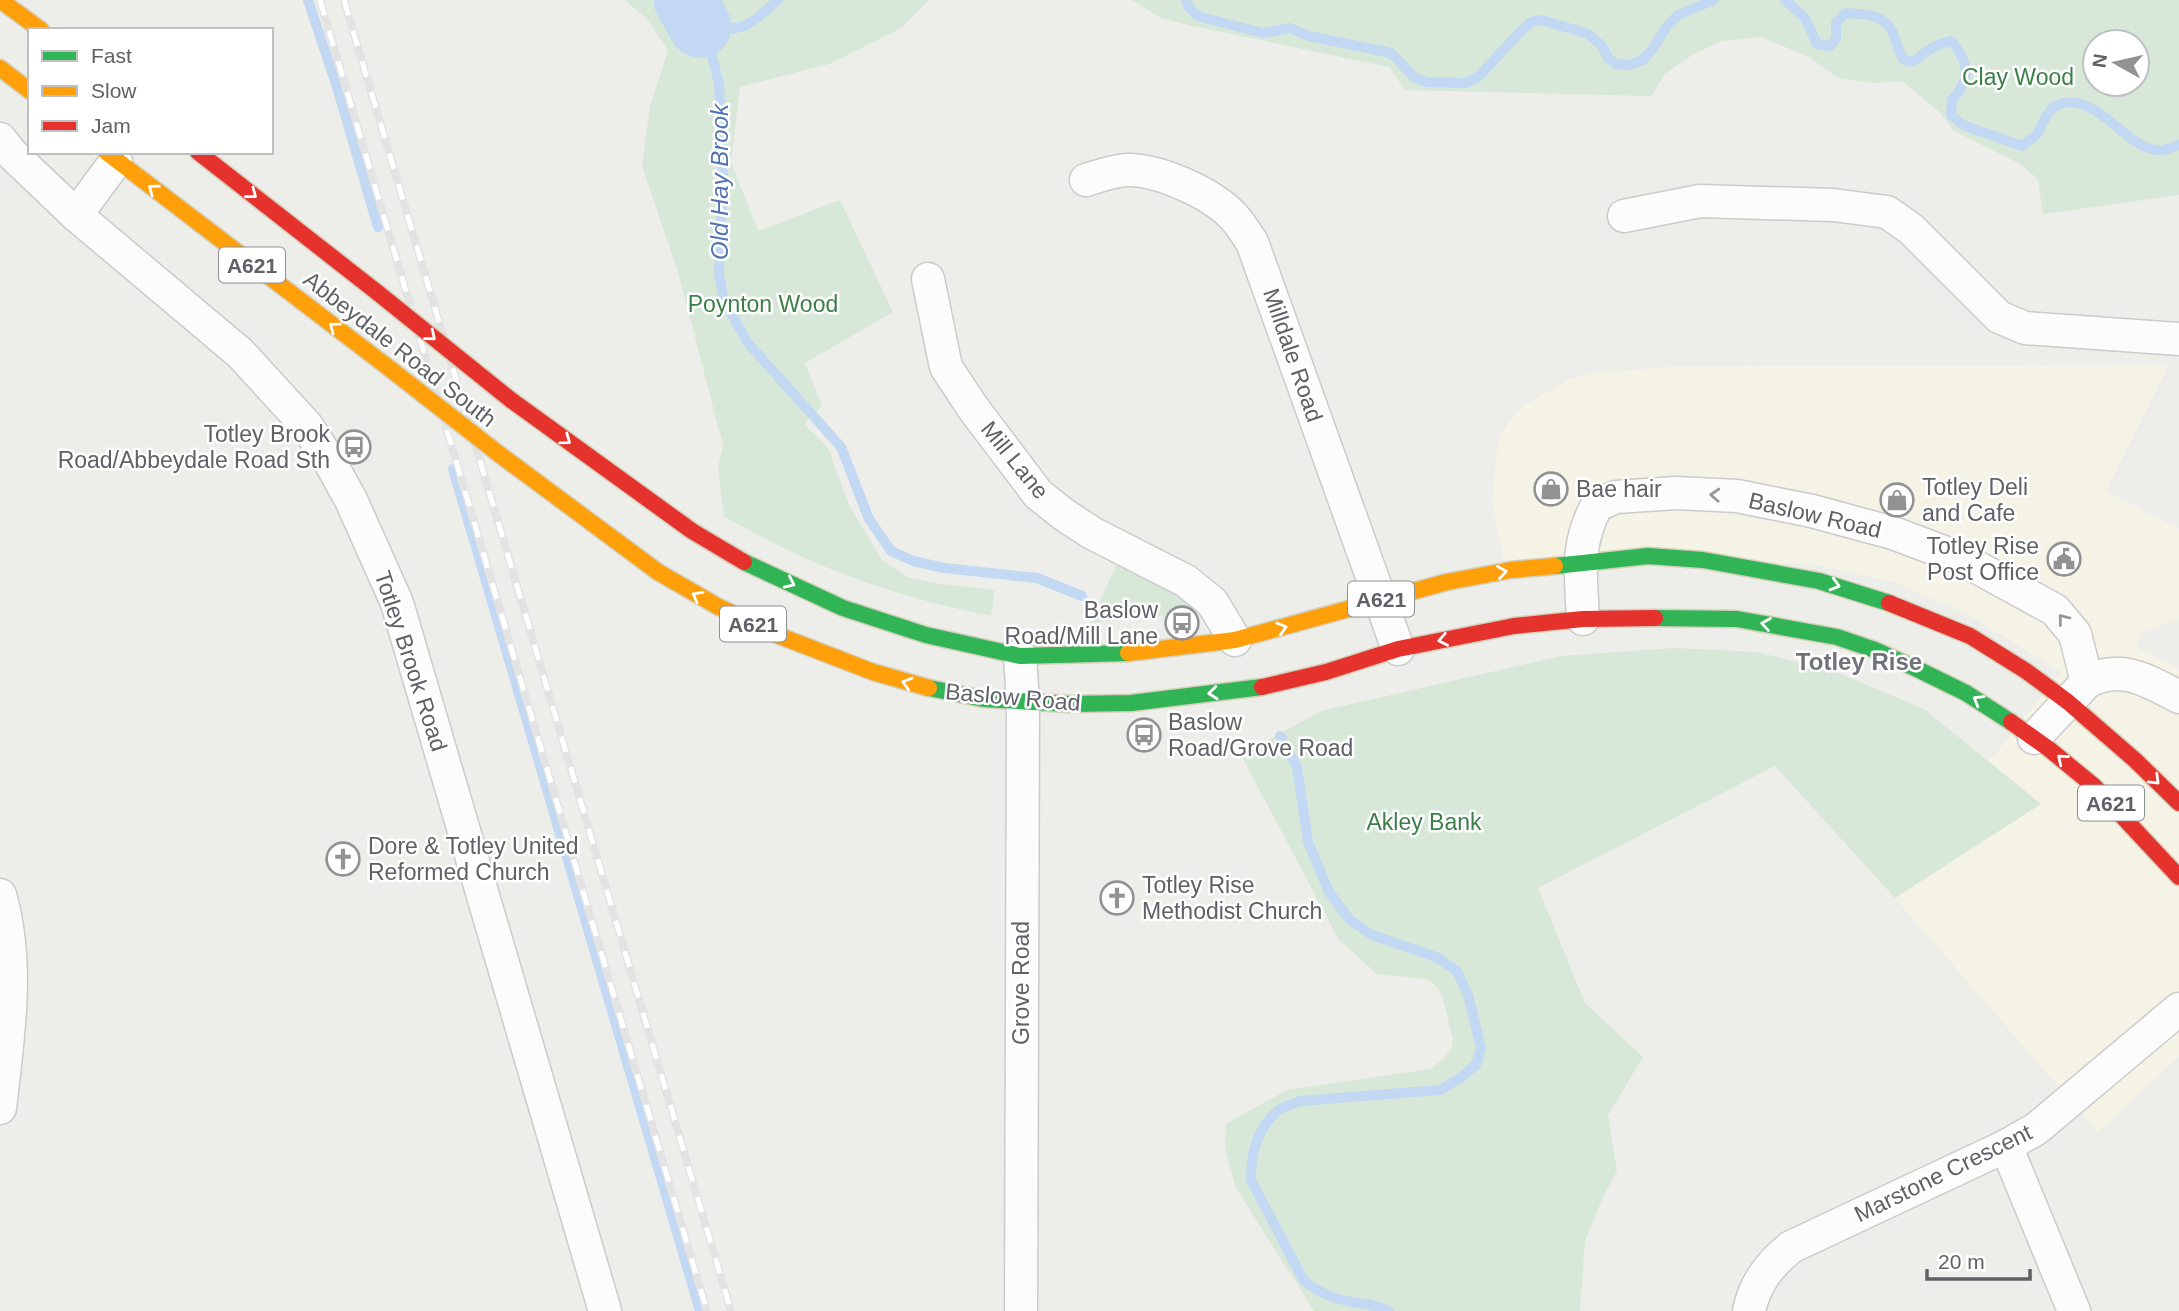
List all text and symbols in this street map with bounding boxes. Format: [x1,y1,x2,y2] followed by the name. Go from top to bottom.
[28,28,273,154] legend
[2081,28,2151,98] north arrow
[91,44,132,67] text: Fast
[2088,52,2111,69] text: N
[1962,64,2074,90] park label: Clay Wood
[91,79,137,102] text: Slow
[706,102,733,260] water label: Old Hay Brook
[91,114,131,137] text: Jam
[148,185,161,197] one-way arrow
[244,186,256,199] one-way arrow
[219,247,285,282] road number: A621
[299,266,501,432] street label: Abbeydale Road South
[1258,285,1328,425] street label: Milldale Road
[688,291,838,317] park label: Poynton Wood
[329,322,342,335] one-way arrow
[423,327,435,340] one-way arrow
[976,416,1054,504] street label: Mill Lane
[58,421,330,473] place label: Totley Brook Road/Abbeydale Road Sth
[335,428,373,466] bus stop icon: Totley Brook Road/Abbeydale Road Sth
[559,432,571,444] one-way arrow
[1532,470,1570,508] shop icon: Bae hair
[1922,474,2028,526] place label: Totley Deli and Cafe
[1576,476,1662,502] place label: Bae hair
[1878,481,1916,519] shop icon: Totley Deli and Cafe
[1709,487,1720,502] one-way arrow
[1746,487,1884,543] street label: Baslow Road
[1927,533,2039,585] place label: Totley Rise Post Office
[2045,540,2083,578] public building icon: Totley Rise Post Office
[1496,565,1508,580] one-way arrow
[370,568,452,754] street label: Totley Brook Road
[783,575,795,589] one-way arrow
[1829,577,1841,592] one-way arrow
[1348,582,1414,616] road number: A621
[692,591,705,604] one-way arrow
[1005,597,1158,649] place label: Baslow Road/Mill Lane
[1163,604,1201,642] bus stop icon: Baslow Road/Mill Lane
[720,606,786,642] road number: A621
[2058,615,2071,627] one-way arrow
[1760,617,1771,632] one-way arrow
[1276,621,1288,636] one-way arrow
[1437,631,1449,646] one-way arrow
[1796,648,1922,675] district label: Totley Rise
[901,676,913,691] one-way arrow
[944,678,1082,716] street label: Baslow Road
[1207,686,1219,701] one-way arrow
[1972,696,1985,709] one-way arrow
[1168,709,1353,761] place label: Baslow Road/Grove Road
[1125,716,1163,754] bus stop icon: Baslow Road/Grove Road
[2057,755,2070,767] one-way arrow
[2147,771,2160,784] one-way arrow
[2078,786,2144,820] road number: A621
[1366,809,1482,835] park label: Akley Bank
[368,833,579,885] place label: Dore & Totley United Reformed Church
[324,840,362,878] church icon: Dore & Totley United Reformed Church
[1142,872,1322,924] place label: Totley Rise Methodist Church
[1098,879,1136,917] church icon: Totley Rise Methodist Church
[1008,921,1034,1045] street label: Grove Road
[1850,1118,2037,1227] street label: Marstone Crescent
[1927,1238,2030,1282] scale bar
[1938,1250,1985,1273] text: 20 m

